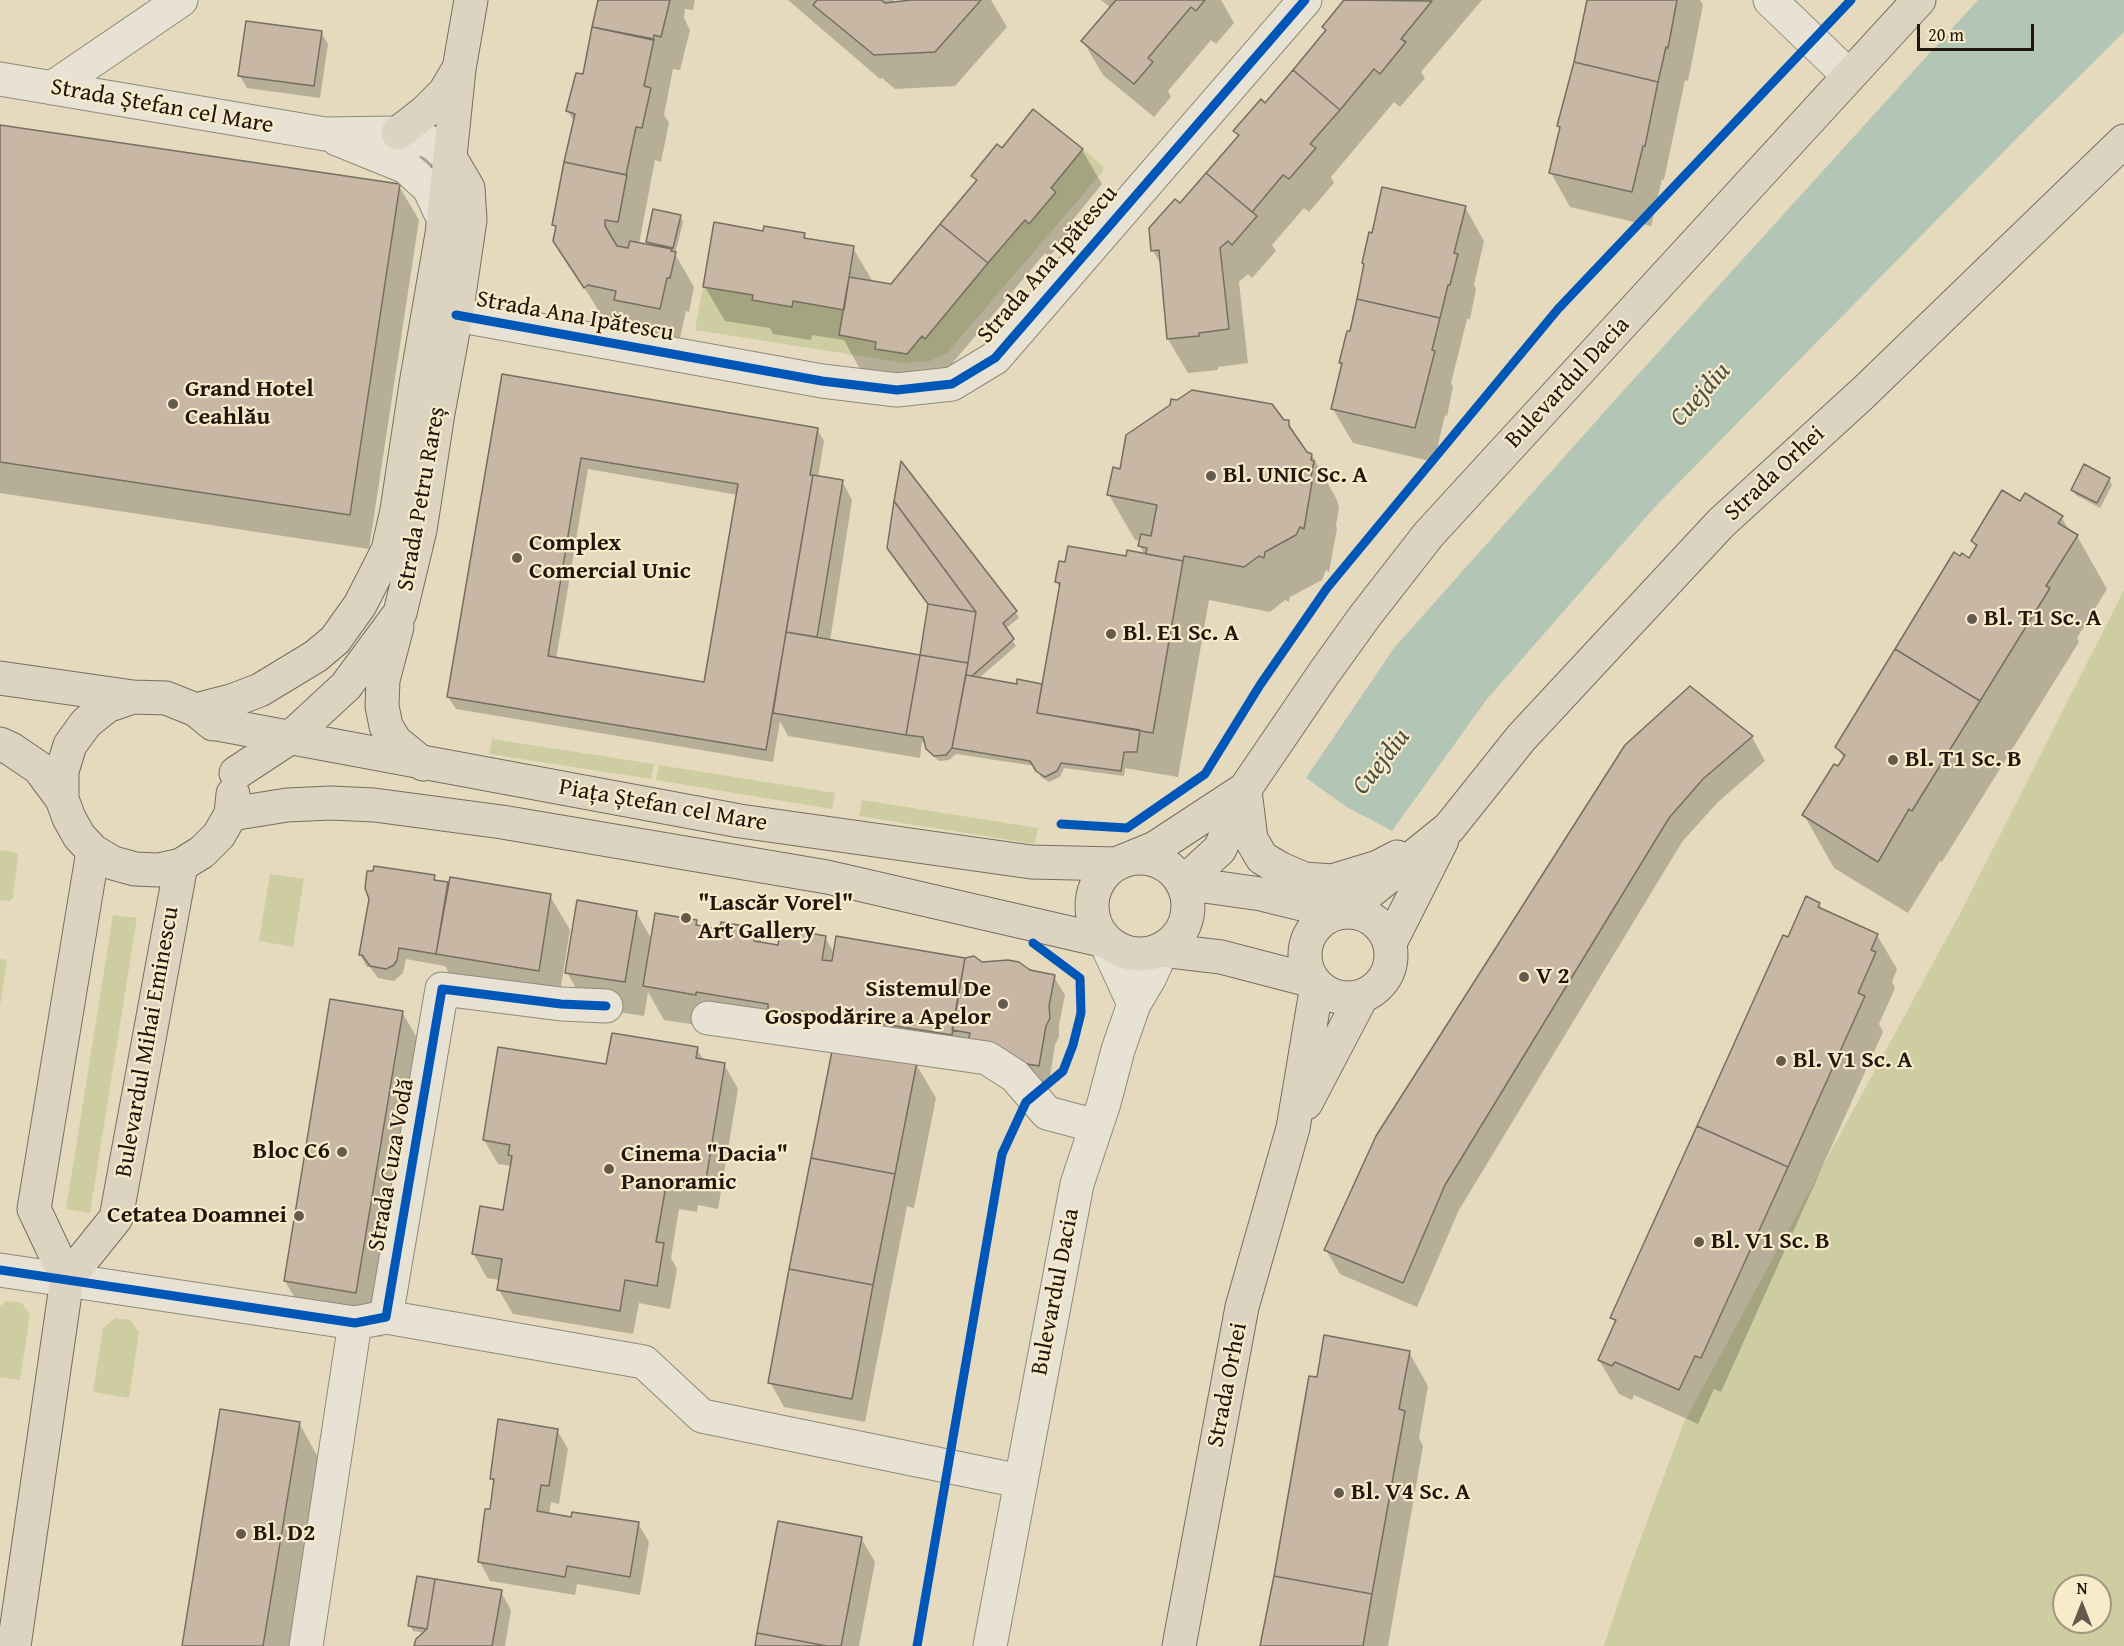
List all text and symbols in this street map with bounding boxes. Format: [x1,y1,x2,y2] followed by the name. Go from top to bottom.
[1920,12,2037,50] scale bar
[1928,21,1964,48] text: 20 m
[48,73,276,141] street label: Strada Ștefan cel Mare
[972,180,1124,350] street label: Strada Ana Ipătescu
[474,285,676,349] street label: Strada Ana Ipătescu
[1500,311,1636,455] street label: Bulevardul Dacia
[1664,356,1738,434] water label: Cuejdiu
[185,376,314,432] place label: Grand Hotel Ceahlău
[166,397,180,411] marker: Grand Hotel Ceahlău
[392,404,452,594] street label: Strada Petru Rareș
[1719,420,1831,528] street label: Strada Orhei
[1223,462,1368,490] place label: Bl. UNIC Sc. A
[1204,469,1218,483] marker: Bl. UNIC Sc. A
[529,530,691,586] place label: Complex Comercial Unic
[510,551,524,565] marker: Complex Comercial Unic
[1984,605,2101,633] place label: Bl. T1 Sc. A
[1965,612,1979,626] marker: Bl. T1 Sc. A
[1123,620,1239,648] place label: Bl. E1 Sc. A
[1104,627,1118,641] marker: Bl. E1 Sc. A
[1346,723,1418,801] water label: Cuejdiu
[1905,746,2022,774] place label: Bl. T1 Sc. B
[1886,753,1900,767] marker: Bl. T1 Sc. B
[557,773,769,839] street label: Piața Ștefan cel Mare
[698,890,853,946] place label: "Lascăr Vorel" Art Gallery
[110,904,186,1180] street label: Bulevardul Mihai Eminescu
[679,911,693,925] marker: "Lascăr Vorel" Art Gallery
[1536,963,1570,991] place label: V 2
[1517,970,1531,984] marker: V 2
[765,976,991,1032] place label: Sistemul De Gospodărire a Apelor
[996,997,1010,1011] marker: Sistemul De Gospodărire a Apelor
[1793,1047,1912,1075] place label: Bl. V1 Sc. A
[1774,1054,1788,1068] marker: Bl. V1 Sc. A
[363,1077,421,1253] street label: Strada Cuza Vodă
[253,1138,330,1166] place label: Bloc C6
[621,1141,788,1197] place label: Cinema "Dacia" Panoramic
[335,1145,349,1159] marker: Bloc C6
[602,1162,616,1176] marker: Cinema "Dacia" Panoramic
[107,1202,287,1230] place label: Cetatea Doamnei
[1026,1206,1086,1378] street label: Bulevardul Dacia
[292,1209,306,1223] marker: Cetatea Doamnei
[1711,1228,1830,1256] place label: Bl. V1 Sc. B
[1692,1235,1706,1249] marker: Bl. V1 Sc. B
[1202,1320,1254,1450] street label: Strada Orhei
[1351,1479,1470,1507] place label: Bl. V4 Sc. A
[1332,1486,1346,1500] marker: Bl. V4 Sc. A
[253,1520,315,1548] place label: Bl. D2
[234,1527,248,1541] marker: Bl. D2
[2052,1574,2112,1634] north arrow
[2077,1576,2087,1600] text: N

